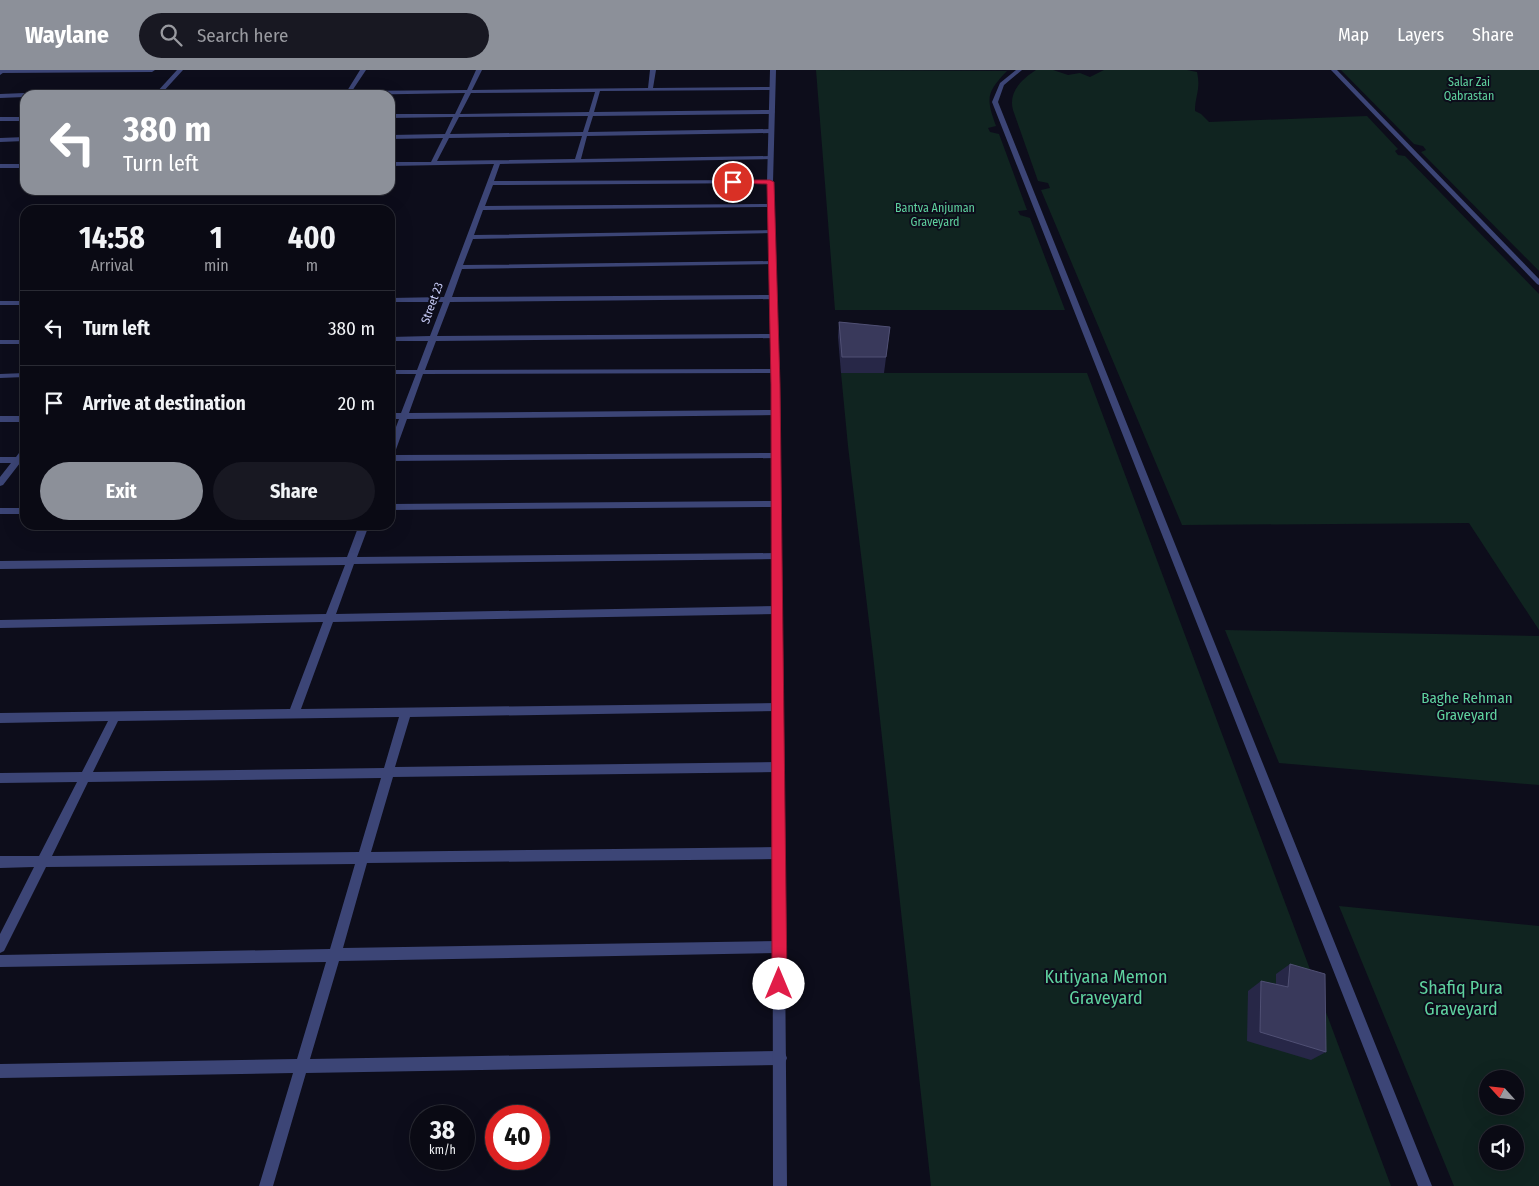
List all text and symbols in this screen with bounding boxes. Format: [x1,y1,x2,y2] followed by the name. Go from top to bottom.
[139,13,489,58] search box
[25,21,109,49] text: Waylane
[157,21,185,49] icon: search
[197,24,288,47] text: Search here
[1338,24,1369,46] text: Map
[1397,24,1444,46] text: Layers
[1472,24,1514,46] text: Share
[1444,75,1494,103] park label: Salar Zai Qabrastan
[123,108,211,150] text: 380 m
[40,110,105,175] icon: left
[123,150,199,177] text: Turn left
[712,161,754,203] pin
[719,168,747,196] icon: arrive
[895,201,975,229] park label: Bantva Anjuman Graveyard
[79,220,145,256] text: 14:58
[210,220,223,256] text: 1
[288,220,336,256] text: 400
[91,256,133,275] text: Arrival
[204,256,229,275] text: min
[306,256,318,275] text: m
[418,280,446,326] street label: Street 23
[40,314,68,342] icon: left
[83,317,150,340] text: Turn left
[328,317,375,340] text: 380 m
[40,389,68,417] icon: arrive
[83,392,246,415] text: Arrive at destination
[338,392,375,415] text: 20 m
[40,462,203,520] button: Exit
[213,462,375,520] button: Share
[1421,689,1513,724] park label: Baghe Rehman Graveyard
[752,957,804,1009] position arrow
[1045,966,1167,1009] park label: Kutiyana Memon Graveyard
[1419,977,1503,1020] park label: Shafiq Pura Graveyard
[1479,1070,1524,1115] north arrow
[1479,1070,1524,1170] map controls
[485,1105,550,1170] speed limit sign: 40
[430,1116,455,1146] text: 38
[1479,1125,1524,1170] button: sound
[429,1143,456,1157] text: km/h

